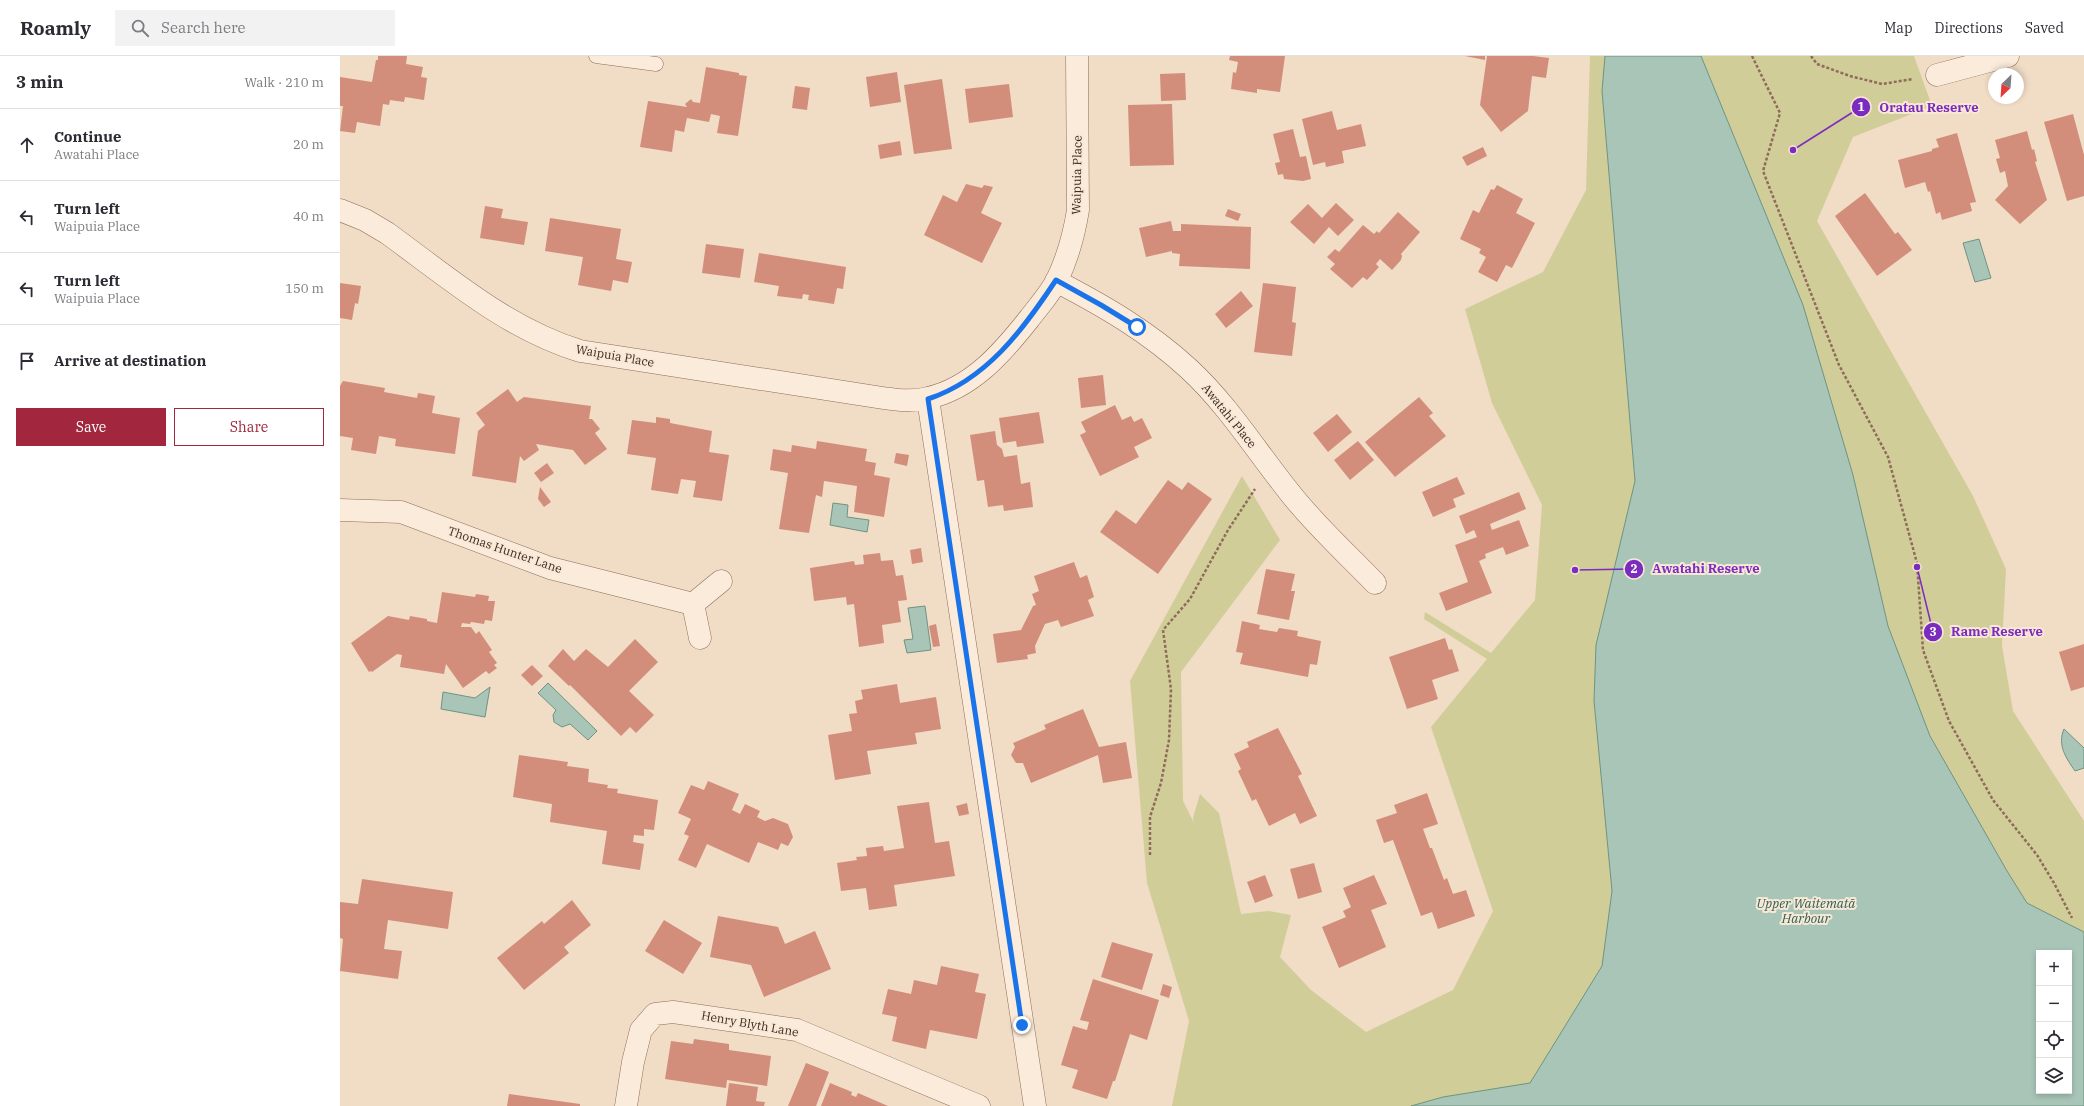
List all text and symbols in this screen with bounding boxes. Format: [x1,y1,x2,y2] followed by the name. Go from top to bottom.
[115,10,395,46] search box
[20,16,91,40] text: Roamly
[129,17,151,39] icon: search
[161,18,246,37] text: Search here
[1884,19,1913,37] text: Map
[1935,19,2003,37] text: Directions
[2025,19,2064,37] text: Saved
[1988,68,2024,104] north arrow
[16,71,64,93] text: 3 min
[245,74,324,91] text: Walk · 210 m
[1851,95,1986,120] callout: Oratau Reserve
[1857,99,1865,114] text: 1
[1879,99,1979,116] text: Oratau Reserve
[54,127,121,146] text: Continue
[16,134,38,156] icon: ahead
[1068,135,1085,215] street label: Waipuia Place
[293,136,324,153] text: 20 m
[54,146,139,163] text: Awatahi Place
[54,199,120,218] text: Turn left
[16,206,38,228] icon: left
[293,208,324,225] text: 40 m
[54,218,140,235] text: Waipuia Place
[54,271,120,290] text: Turn left
[16,278,38,300] icon: left
[285,280,324,297] text: 150 m
[54,290,140,307] text: Waipuia Place
[1128,318,1146,336] route start
[575,341,655,370] street label: Waipuia Place
[16,350,38,372] icon: arrive
[54,351,206,370] text: Arrive at destination
[1199,380,1260,451] street label: Awatahi Place
[16,408,166,446] button: Save
[174,408,324,446] button: Share
[446,523,564,576] street label: Thomas Hunter Lane
[1624,556,1768,581] callout: Awatahi Reserve
[1652,560,1760,577] text: Awatahi Reserve
[1630,561,1638,576] text: 2
[1923,619,2051,644] callout: Rame Reserve
[1951,623,2043,640] text: Rame Reserve
[1929,624,1937,639] text: 3
[1757,895,1855,927] water label: Upper Waitematā Harbour
[2036,950,2072,1094] map controls
[2036,950,2072,986] button: +
[2036,986,2072,1022] button: −
[700,1008,800,1039] street label: Henry Blyth Lane
[1013,1016,1031,1034] route end
[2036,1022,2072,1058] button: locate
[2036,1058,2072,1094] button: layers

